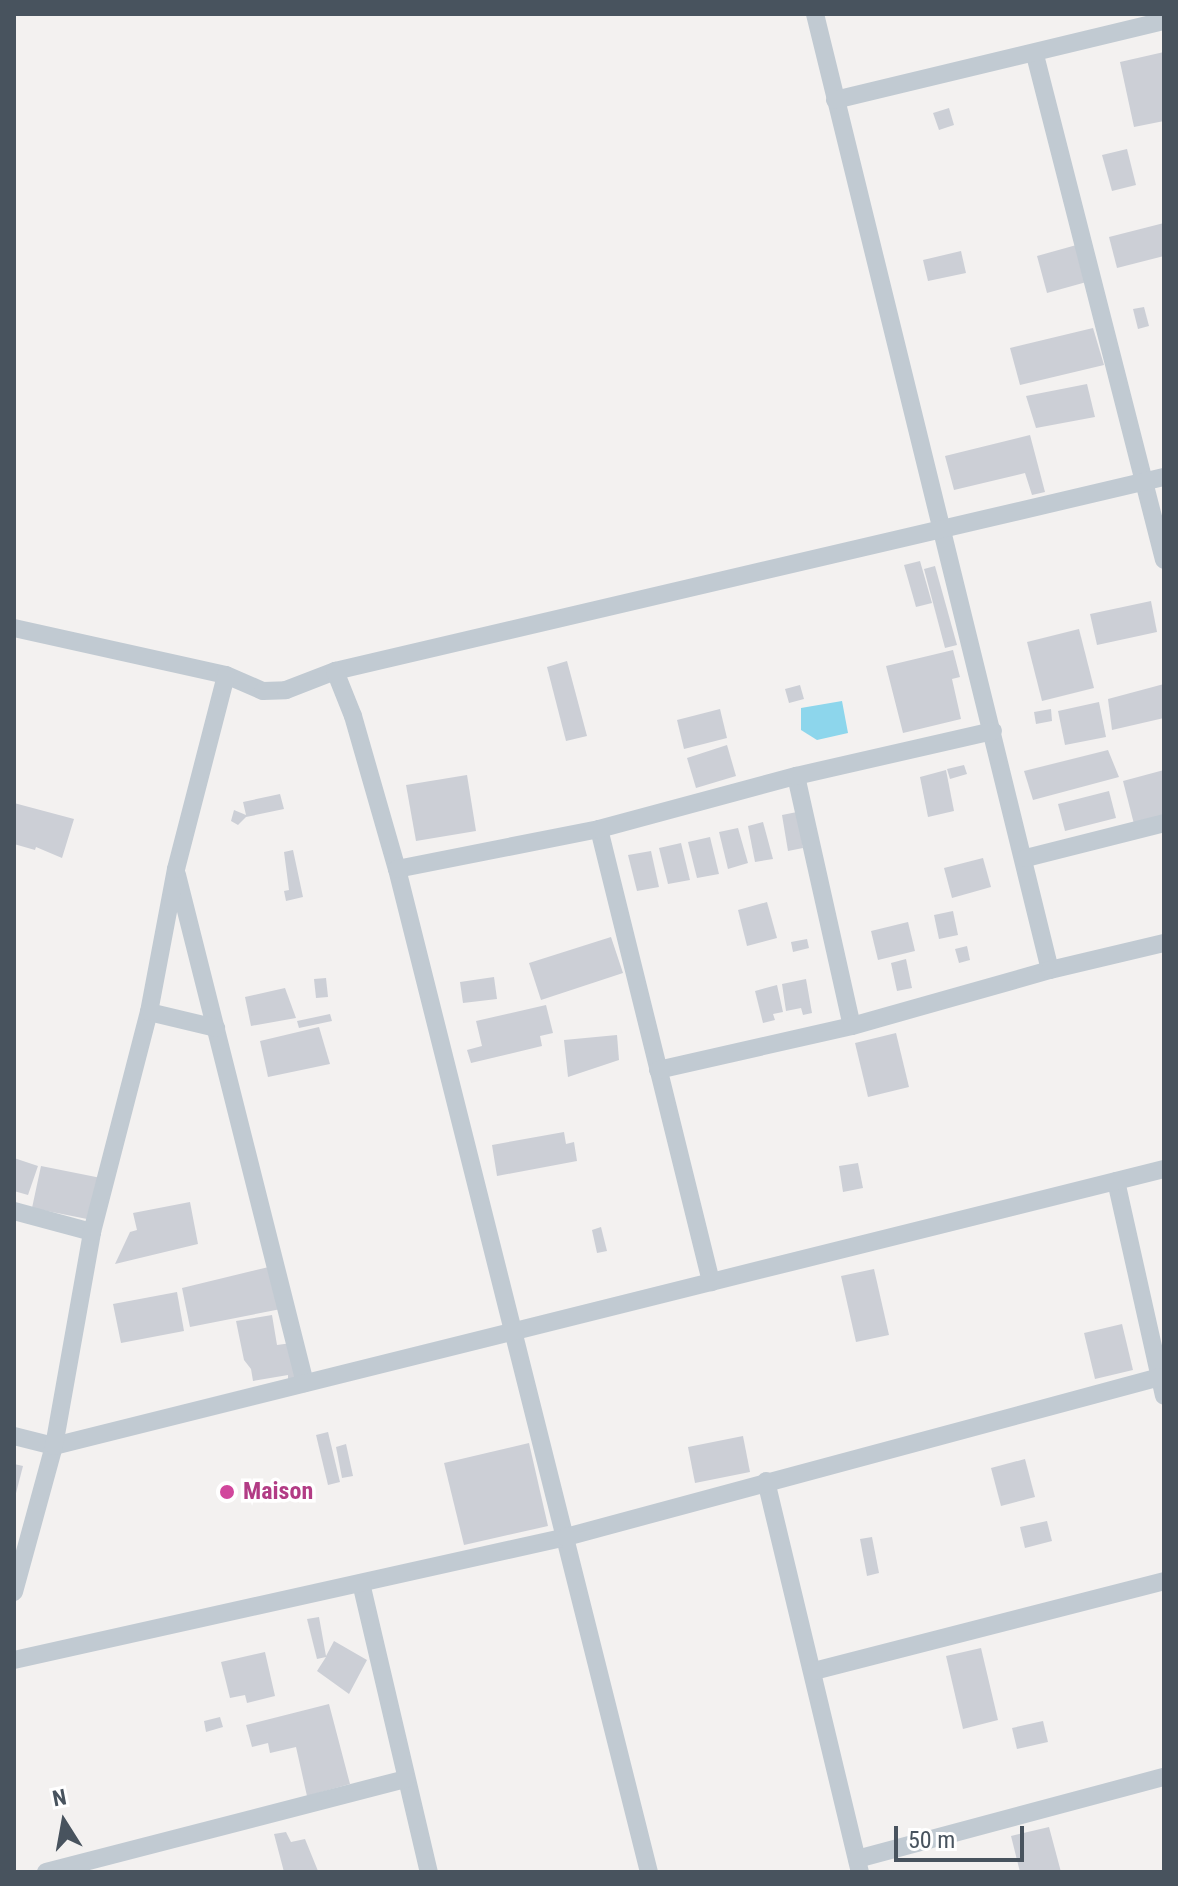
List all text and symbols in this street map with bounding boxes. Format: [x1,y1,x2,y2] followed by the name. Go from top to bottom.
[243,1478,313,1506] place label: Maison
[218,1483,236,1501] marker: Maison
[24,1782,104,1862] north arrow
[50,1784,68,1812] text: N
[898,1810,1028,1860] scale bar
[908,1826,955,1854] text: 50 m

